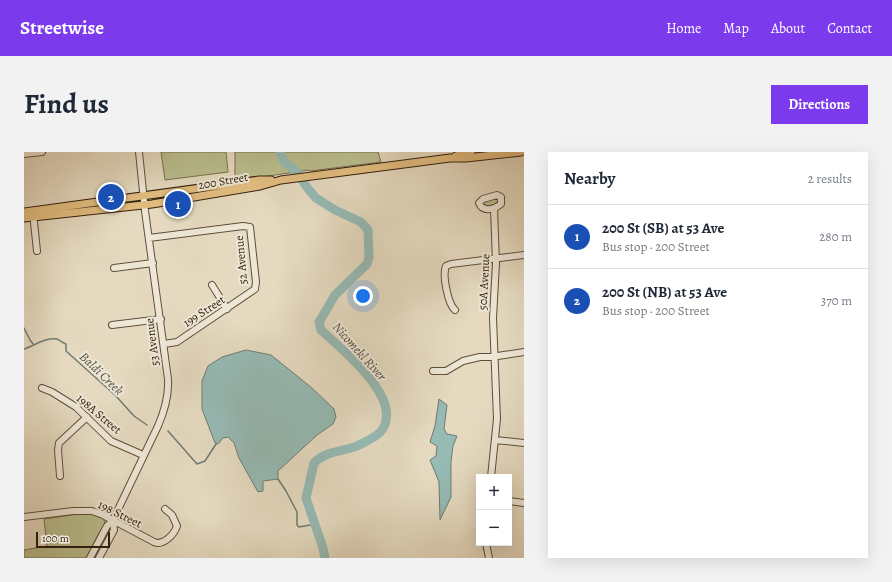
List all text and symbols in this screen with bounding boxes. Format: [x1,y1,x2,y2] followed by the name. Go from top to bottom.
[20,15,104,41] text: Streetwise
[666,19,701,38] text: Home
[723,19,749,38] text: Map
[771,19,805,38] text: About
[827,19,872,38] text: Contact
[24,85,109,123] text: Find us
[771,85,868,124] button: Directions
[564,167,615,190] text: Nearby
[197,169,249,193] street label: 200 Street
[808,170,852,187] text: 2 results
[98,182,124,212] pin: 2
[165,189,191,219] pin: 1
[602,218,724,238] text: 200 St (SB) at 53 Ave
[575,228,579,245] text: 1
[819,228,852,245] text: 280 m
[231,235,251,285] street label: 52 Avenue
[602,238,710,255] text: Bus stop · 200 Street
[475,253,493,311] street label: 50A Avenue
[602,282,727,302] text: 200 St (NB) at 53 Ave
[353,286,373,306] your location
[180,291,228,330] street label: 199 Street
[574,292,580,309] text: 2
[821,292,852,309] text: 370 m
[602,302,710,319] text: Bus stop · 200 Street
[141,317,163,367] street label: 53 Avenue
[329,319,391,384] water label: Nicomekl River
[76,348,128,399] water label: Baldi Creek
[73,390,125,438] street label: 198A Street
[476,474,512,546] map controls
[476,474,512,510] button: +
[95,496,145,532] street label: 198 Street
[476,510,512,546] button: −
[36,530,110,549] scale bar
[42,531,69,546] text: 100 m

